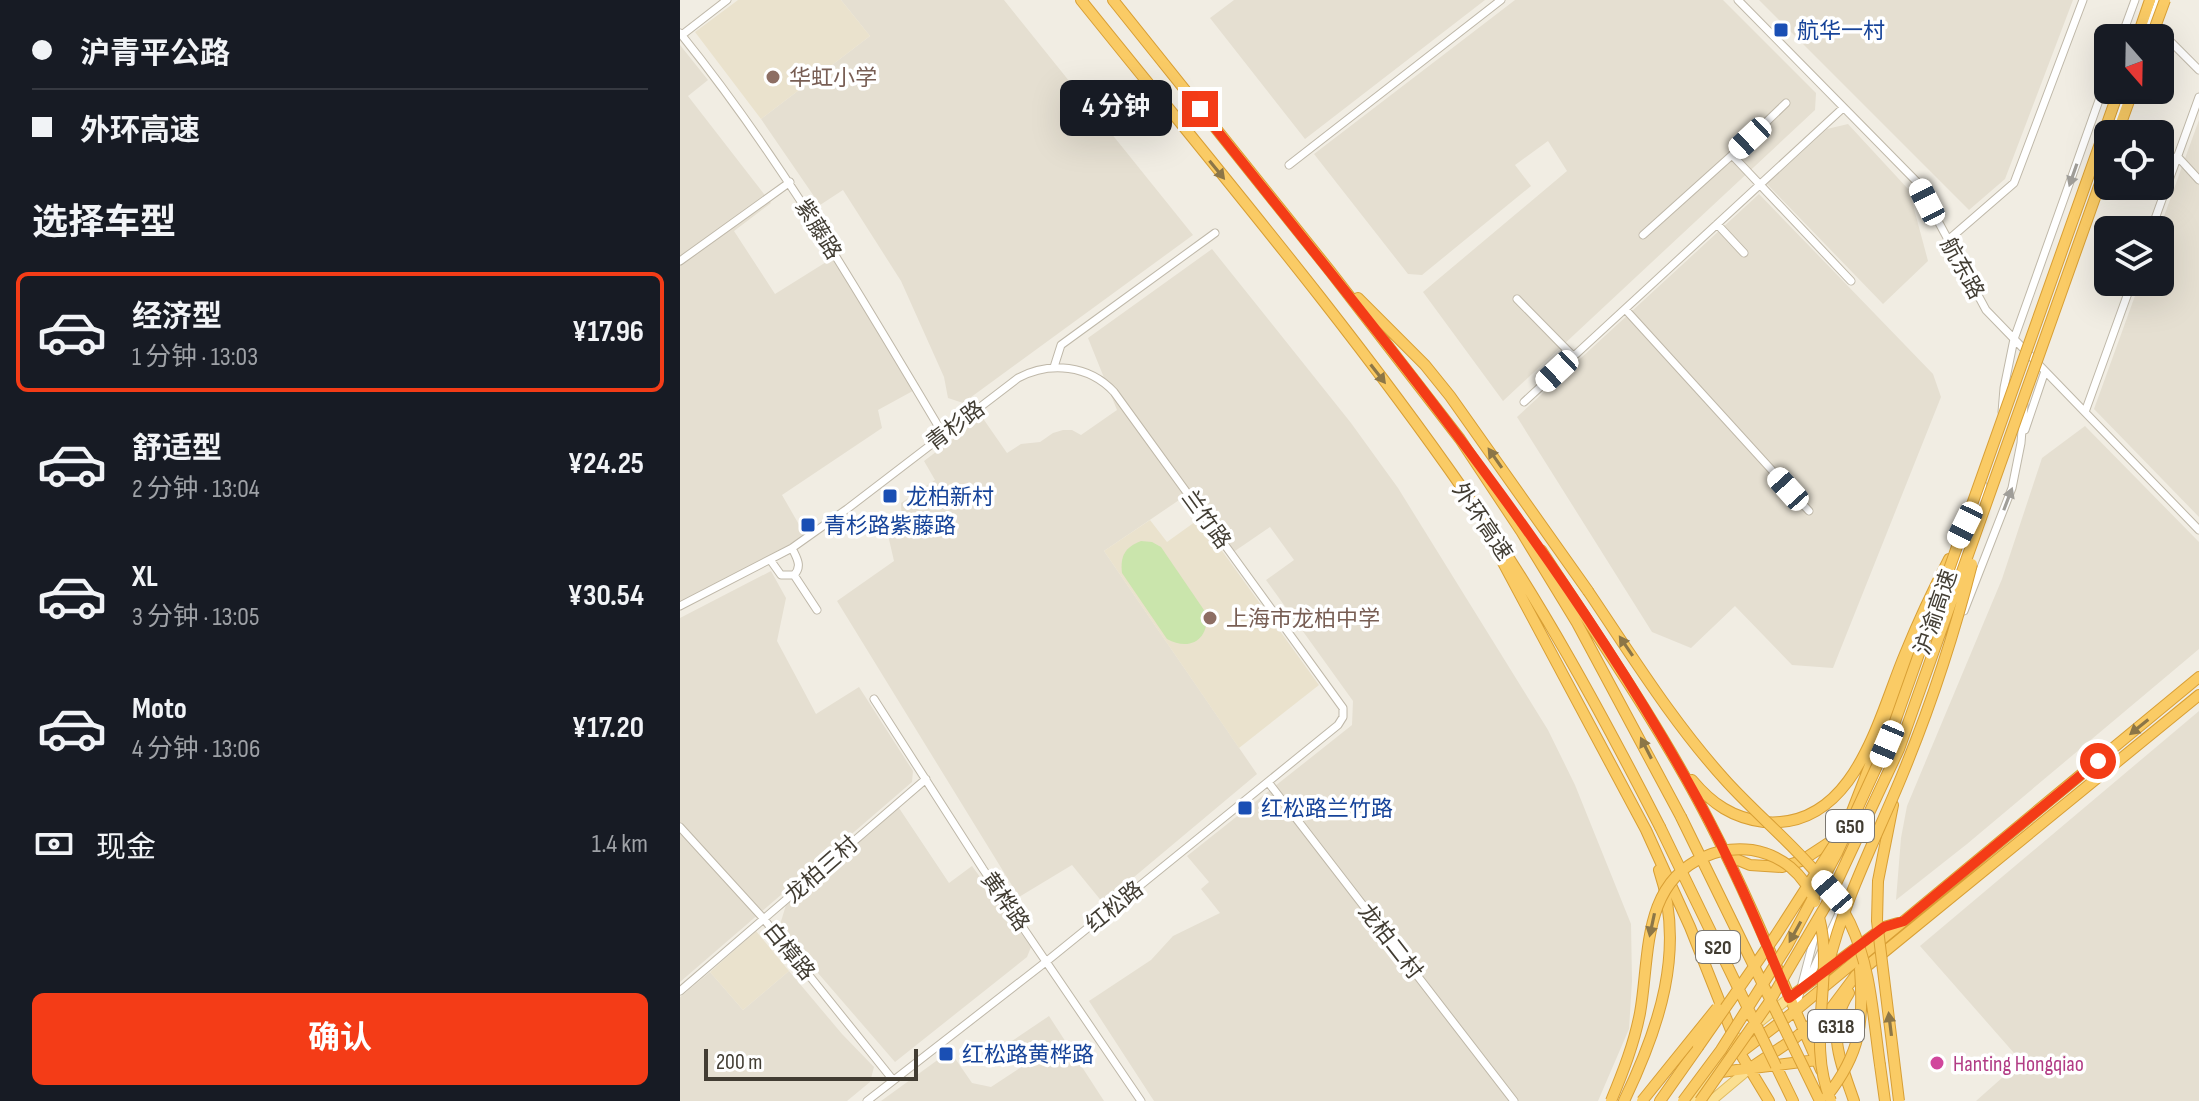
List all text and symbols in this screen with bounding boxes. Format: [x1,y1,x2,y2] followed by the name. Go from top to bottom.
[1797,18,1885,45] place label: 航华一村
[1772,21,1790,39] marker: 航华一村
[2094,24,2174,104] north arrow
[2094,24,2174,296] map controls
[80,36,230,72] text: 沪青平公路
[789,65,877,92] place label: 华虹小学
[764,68,782,86] marker: 华虹小学
[1060,81,1172,137] callout: 4 分钟
[1182,91,1218,127] route end
[1082,92,1150,123] text: 4 分钟
[80,113,200,149] text: 外环高速
[1724,113,1776,163] car
[2094,120,2174,200] button: locate
[1208,160,1225,180] one-way arrow
[2066,163,2078,187] one-way arrow
[1905,175,1949,229] car
[789,195,847,265] street label: 紫藤路
[32,202,176,245] text: 选择车型
[2094,216,2174,296] button: layers
[1934,233,1989,304] street label: 航东路
[36,296,108,368] icon: car
[132,299,222,335] text: 经济型
[572,314,644,350] text: ¥17.96
[132,342,258,373] text: 1 分钟 · 13:03
[1531,346,1583,396] car
[1370,364,1386,384] one-way arrow
[921,396,990,457] street label: 青杉路
[36,428,108,500] icon: car
[132,431,222,467] text: 舒适型
[568,446,644,482] text: ¥24.25
[1488,448,1503,469] one-way arrow
[1763,463,1813,515] car
[132,474,260,505] text: 2 分钟 · 13:04
[1446,478,1518,566] street label: 外环高速
[906,484,994,511] place label: 龙柏新村
[1175,485,1236,555] street label: 兰竹路
[881,487,899,505] marker: 龙柏新村
[2002,487,2015,511] one-way arrow
[1944,498,1986,552] car
[824,513,956,540] place label: 青杉路紫藤路
[799,516,817,534] marker: 青杉路紫藤路
[132,559,158,595] text: XL
[36,560,108,632] icon: car
[1909,566,1964,658] street label: 沪渝高速
[568,578,644,614] text: ¥30.54
[132,602,259,633] text: 3 分钟 · 13:05
[1226,606,1380,633] place label: 上海市龙柏中学
[1201,609,1219,627] marker: 上海市龙柏中学
[1619,636,1634,657] one-way arrow
[132,691,187,727] text: Moto
[36,692,108,764] icon: car
[572,710,644,746] text: ¥17.20
[1867,717,1907,771] car
[2129,718,2149,735] one-way arrow
[132,734,260,765] text: 4 分钟 · 13:06
[1639,736,1652,759] one-way arrow
[2080,743,2116,779] route start
[1261,796,1393,823] place label: 红松路兰竹路
[1236,799,1254,817] marker: 红松路兰竹路
[1826,810,1874,842] road number: G50
[32,822,76,866] icon: cash
[592,829,648,860] text: 1.4 km
[96,830,156,866] text: 现金
[780,831,864,909] street label: 龙柏三村
[1807,866,1857,918] car
[975,867,1035,937] street label: 黄桦路
[1081,876,1149,938] street label: 红松路
[1352,899,1428,985] street label: 龙柏二村
[1645,913,1658,938] one-way arrow
[758,918,820,986] street label: 白樟路
[1788,921,1802,944] one-way arrow
[1696,931,1740,963] road number: S20
[32,993,648,1085] button: 确认
[1808,1010,1864,1042] road number: G318
[1883,1011,1896,1036] one-way arrow
[962,1042,1094,1069] place label: 红松路黄桦路
[704,1045,918,1081] scale bar
[937,1045,955,1063] marker: 红松路黄桦路
[716,1049,762,1076] text: 200 m
[1953,1051,2084,1078] place label: Hanting Hongqiao
[1928,1054,1946,1072] marker: Hanting Hongqiao

